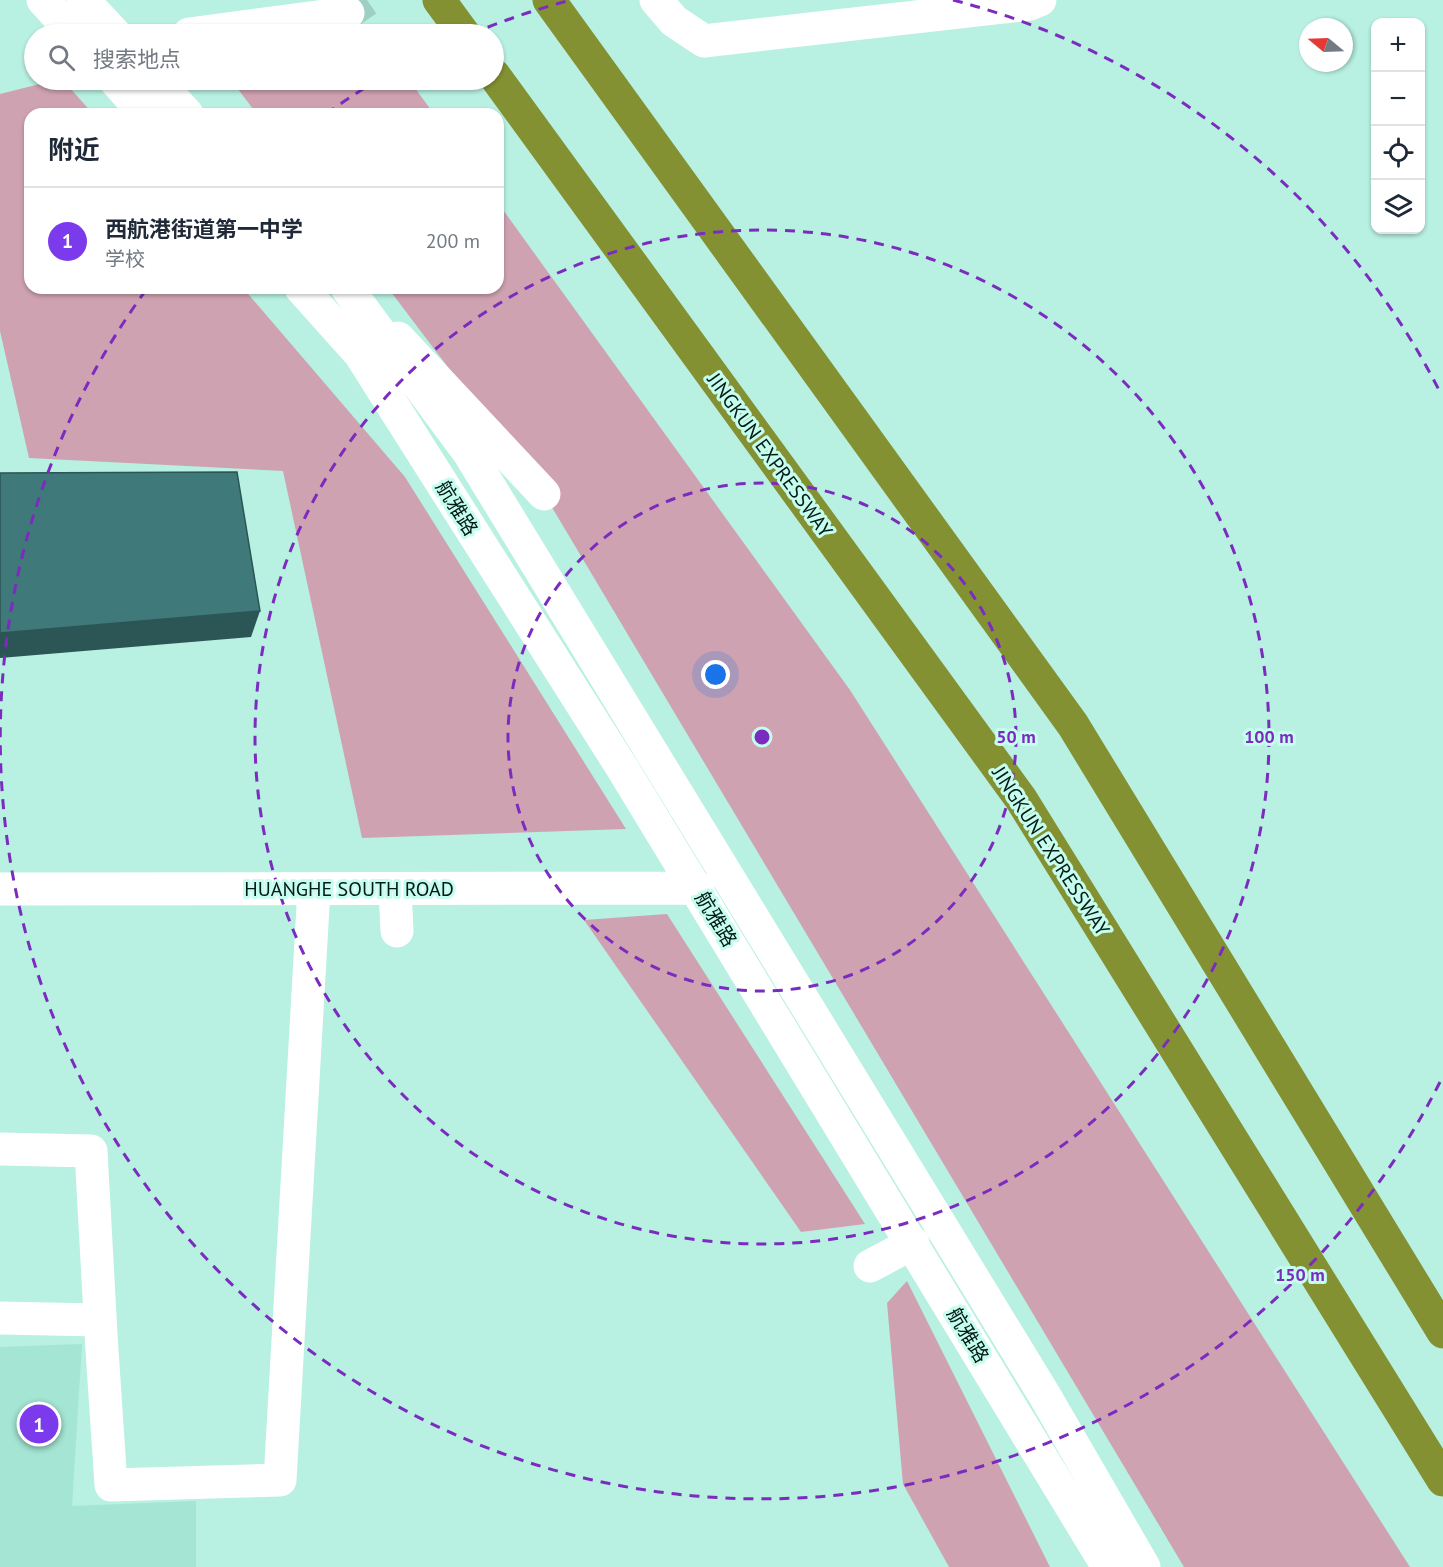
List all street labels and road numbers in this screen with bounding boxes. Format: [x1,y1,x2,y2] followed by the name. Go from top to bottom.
[701,367,839,543] street label: JINGKUN EXPRESSWAY
[430,476,484,540] street label: 航雅路
[986,760,1116,941] street label: JINGKUN EXPRESSWAY
[244,876,454,902] street label: HUANGHE SOUTH ROAD
[689,887,743,951] street label: 航雅路
[941,1303,995,1367] street label: 航雅路

